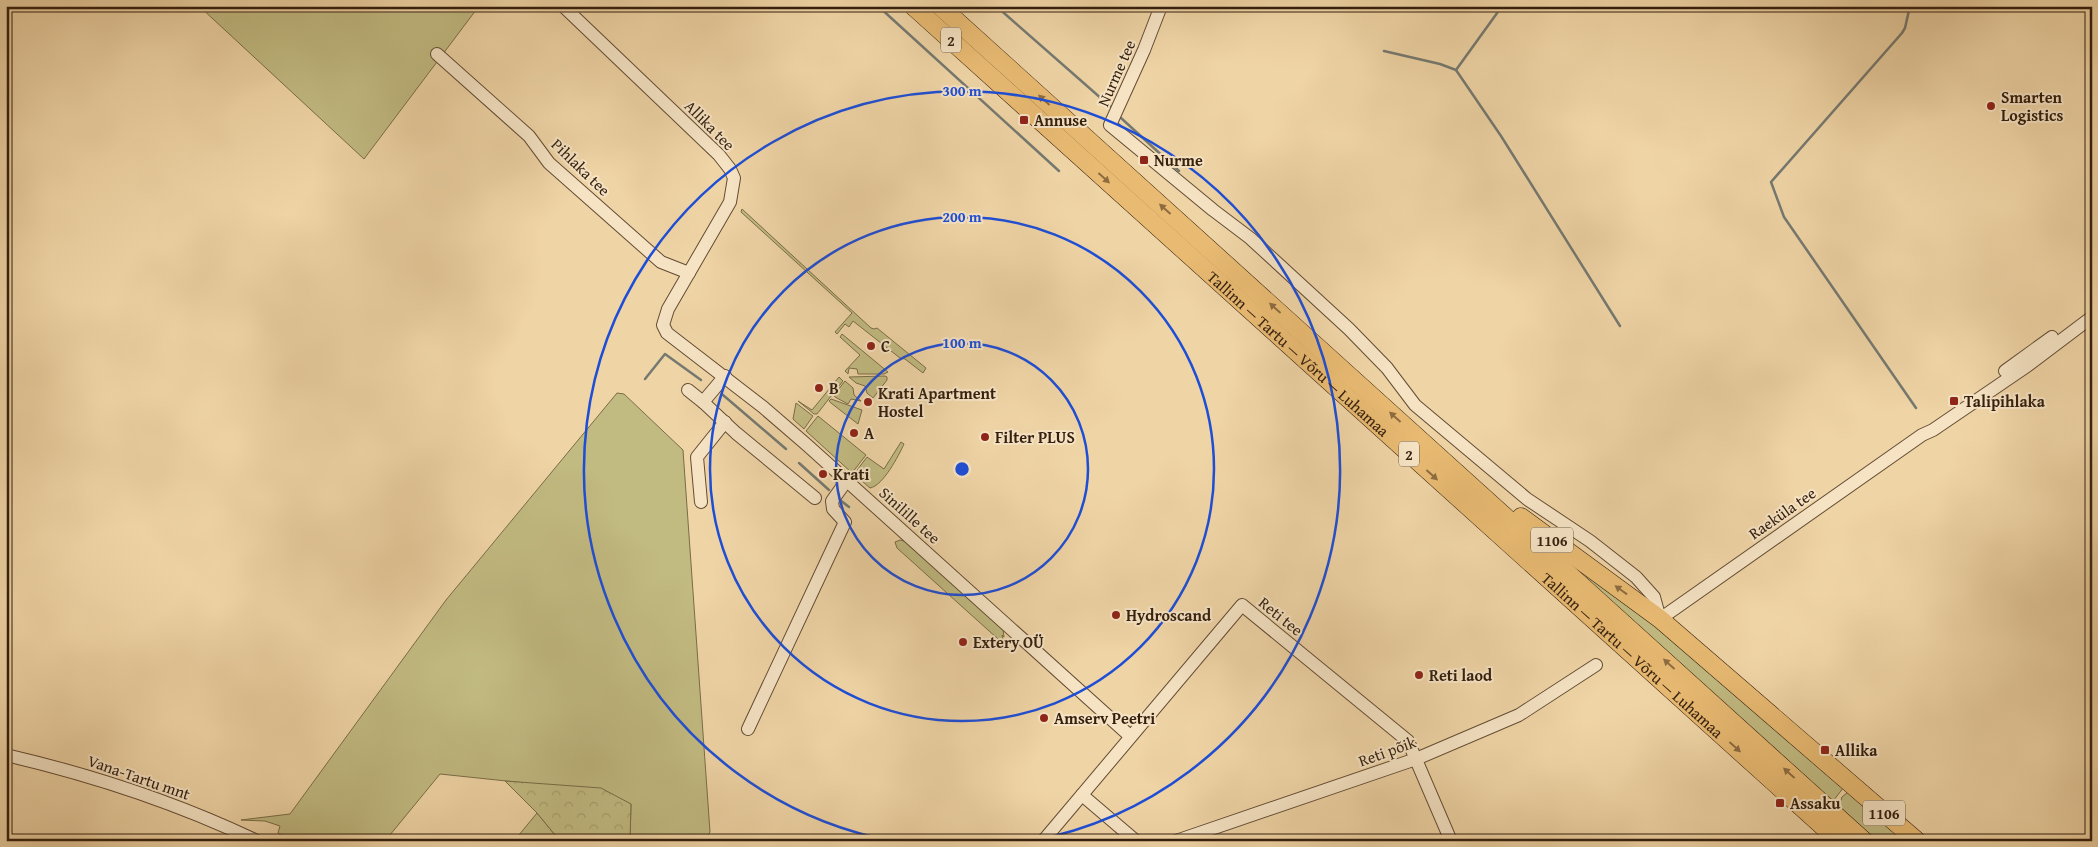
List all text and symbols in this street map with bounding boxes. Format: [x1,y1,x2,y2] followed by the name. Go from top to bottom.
[941,28,961,52] road number: 2
[1091,36,1141,110] street label: Nurme tee
[942,80,982,101] text: 300 m
[2001,85,2064,127] place label: Smarten Logistics
[679,94,741,156] street label: Allika tee
[1038,94,1050,106] one-way arrow
[1985,100,1997,112] marker: Smarten Logistics
[1034,108,1087,132] place label: Annuse
[1018,114,1030,126] marker: Annuse
[546,133,616,201] street label: Pihlaka tee
[1154,148,1203,172] place label: Nurme
[1138,154,1150,166] marker: Nurme
[1097,172,1109,184] one-way arrow
[1159,203,1171,215] one-way arrow
[942,206,982,227] text: 200 m
[1202,265,1395,442] street label: Tallinn — Tartu — Võru — Luhamaa
[1269,302,1281,314] one-way arrow
[942,332,982,353] text: 100 m
[881,334,890,358] place label: C
[865,340,877,352] marker: C
[829,376,839,400] place label: B
[878,381,996,423] place label: Krati Apartment Hostel
[813,382,825,394] marker: B
[1964,389,2046,413] place label: Talipihlaka
[1948,395,1960,407] marker: Talipihlaka
[862,396,874,408] marker: Krati Apartment Hostel
[1390,411,1402,423] one-way arrow
[864,421,875,445] place label: A
[995,425,1075,449] place label: Filter PLUS
[848,427,860,439] marker: A
[979,431,991,443] marker: Filter PLUS
[1399,442,1419,466] road number: 2
[953,460,971,478] centre of rings
[833,462,870,486] place label: Krati
[817,468,829,480] marker: Krati
[1426,469,1438,481] one-way arrow
[874,481,946,549] street label: Sinilille tee
[1743,481,1821,545] street label: Raeküla tee
[1531,528,1573,552] road number: 1106
[1536,566,1729,744] street label: Tallinn — Tartu — Võru — Luhamaa
[1614,585,1628,595] one-way arrow
[1254,591,1308,641] street label: Reti tee
[1126,603,1212,627] place label: Hydroscand
[1110,609,1122,621] marker: Hydroscand
[973,630,1044,654] place label: Extery OÜ
[957,636,969,648] marker: Extery OÜ
[1663,658,1675,670] one-way arrow
[1429,663,1493,687] place label: Reti laod
[1413,669,1425,681] marker: Reti laod
[1054,706,1155,730] place label: Amserv Peetri
[1038,712,1050,724] marker: Amserv Peetri
[1355,729,1420,773] street label: Reti põik
[1835,738,1878,762] place label: Allika
[1728,742,1741,753] one-way arrow
[1819,744,1831,756] marker: Allika
[84,748,194,806] street label: Vana-Tartu mnt
[1784,767,1796,779] one-way arrow
[1790,791,1841,815] place label: Assaku
[1774,797,1786,809] marker: Assaku
[1863,800,1905,826] road number: 1106

